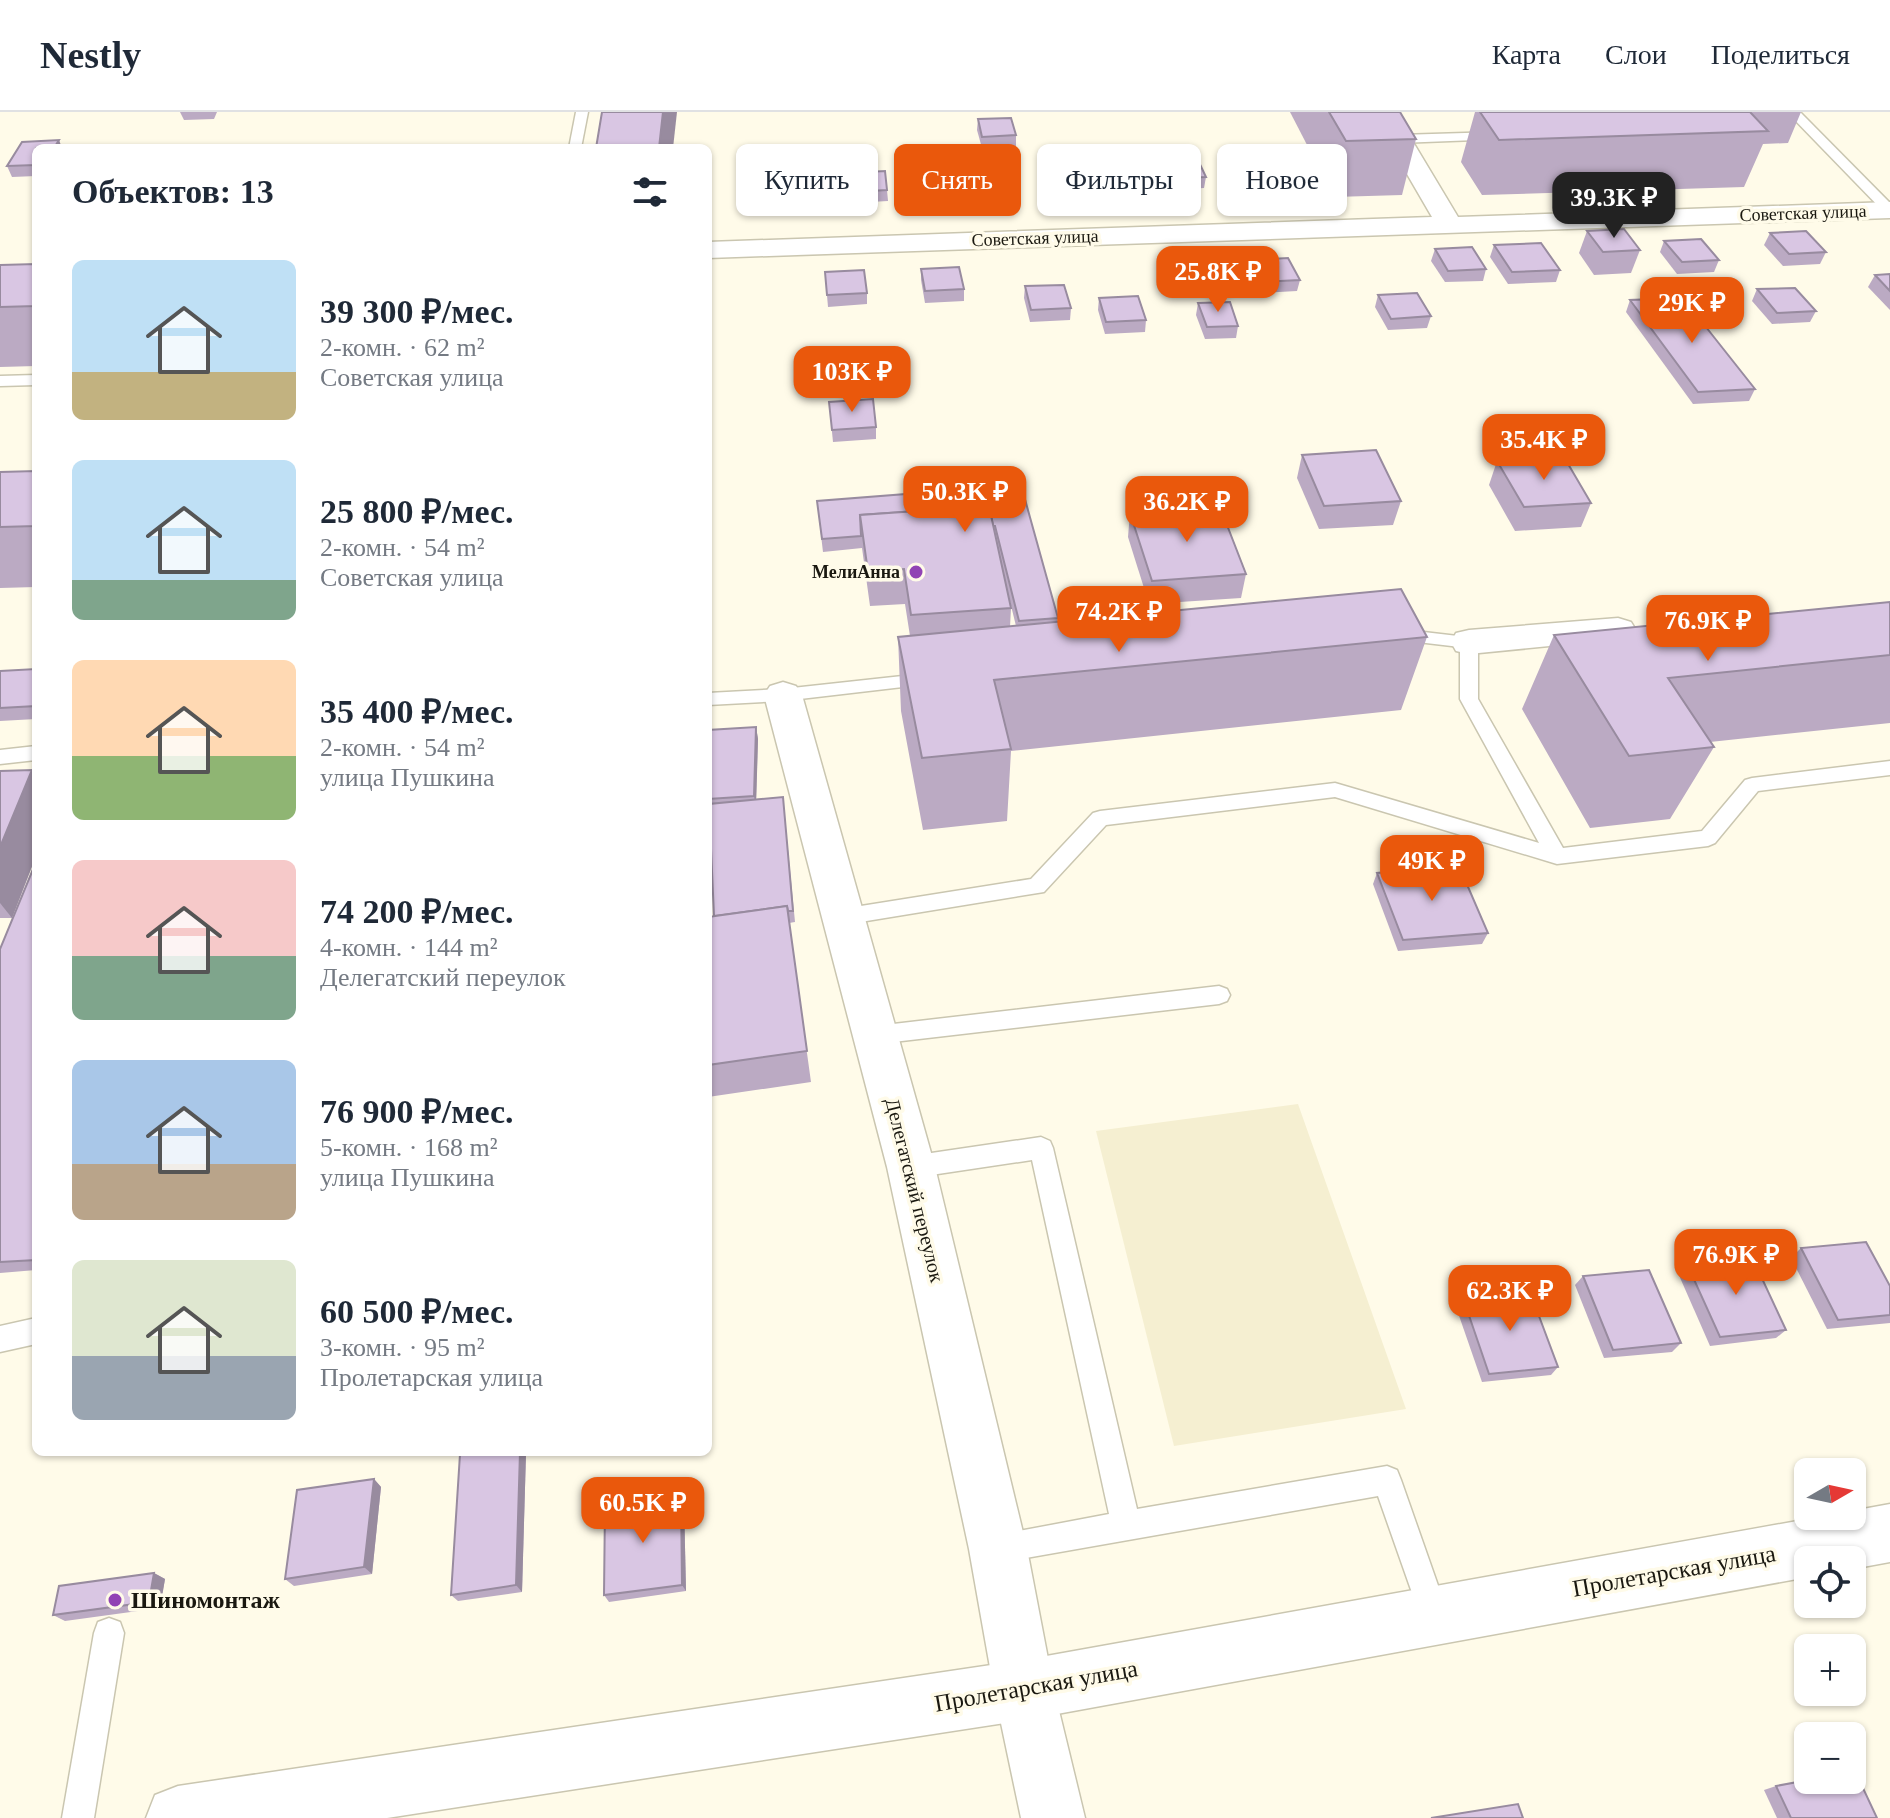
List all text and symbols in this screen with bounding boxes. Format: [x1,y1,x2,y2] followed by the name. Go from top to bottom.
[40,34,141,76] text: Nestly
[1492,39,1561,70] text: Карта
[1605,39,1667,70] text: Слои
[1711,39,1850,70] text: Поделиться
[736,144,878,216] chip: Купить
[894,144,1021,216] chip: Снять
[1037,144,1201,216] chip: Фильтры
[1217,144,1347,216] chip: Новое
[628,170,672,214] icon: filters
[1540,172,1688,240] pin: 39.3K ₽
[72,173,274,210] text: Объектов: 13
[1570,183,1658,212] text: 39.3K ₽
[1739,201,1867,225] street label: Советская улица
[971,226,1099,250] street label: Советская улица
[1144,246,1292,314] pin: 25.8K ₽
[1174,257,1262,286] text: 25.8K ₽
[1636,277,1748,345] pin: 29K ₽
[1658,288,1726,317] text: 29K ₽
[136,292,232,388] icon: home
[320,293,514,330] text: 39 300 ₽/мес.
[320,333,485,362] text: 2-комн. · 62 m²
[787,346,917,414] pin: 103K ₽
[812,357,892,386] text: 103K ₽
[320,363,504,392] text: Советская улица
[1470,414,1618,482] pin: 35.4K ₽
[1500,425,1588,454] text: 35.4K ₽
[891,466,1039,534] pin: 50.3K ₽
[1113,476,1261,544] pin: 36.2K ₽
[921,477,1009,506] text: 50.3K ₽
[1143,487,1231,516] text: 36.2K ₽
[136,492,232,588] icon: home
[320,493,514,530] text: 25 800 ₽/мес.
[320,533,485,562] text: 2-комн. · 54 m²
[812,562,900,582] place label: МелиАнна
[320,563,504,592] text: Советская улица
[907,563,925,581] marker: МелиАнна
[1045,586,1193,654] pin: 74.2K ₽
[1634,595,1782,663] pin: 76.9K ₽
[1075,597,1163,626] text: 74.2K ₽
[1664,606,1752,635] text: 76.9K ₽
[136,692,232,788] icon: home
[320,693,514,730] text: 35 400 ₽/мес.
[320,733,485,762] text: 2-комн. · 54 m²
[320,763,495,792] text: улица Пушкина
[1376,835,1488,903] pin: 49K ₽
[1398,846,1466,875] text: 49K ₽
[136,892,232,988] icon: home
[320,893,514,930] text: 74 200 ₽/мес.
[320,933,498,962] text: 4-комн. · 144 m²
[320,963,566,992] text: Делегатский переулок
[136,1092,232,1188] icon: home
[320,1093,514,1130] text: 76 900 ₽/мес.
[881,1096,949,1285] street label: Делегатский переулок
[320,1133,498,1162] text: 5-комн. · 168 m²
[320,1163,495,1192] text: улица Пушкина
[1662,1229,1810,1297] pin: 76.9K ₽
[1692,1240,1780,1269] text: 76.9K ₽
[1436,1265,1584,1333] pin: 62.3K ₽
[1466,1276,1554,1305] text: 62.3K ₽
[136,1292,232,1388] icon: home
[320,1293,514,1330] text: 60 500 ₽/мес.
[320,1333,485,1362] text: 3-комн. · 95 m²
[320,1363,543,1392] text: Пролетарская улица
[1794,1458,1866,1530] north arrow
[1794,1458,1866,1794] map controls
[569,1477,717,1545] pin: 60.5K ₽
[599,1488,687,1517] text: 60.5K ₽
[1570,1540,1778,1602] street label: Пролетарская улица
[1794,1546,1866,1618] button: locate
[131,1587,280,1613] place label: Шиномонтаж
[106,1591,124,1609] marker: Шиномонтаж
[1794,1634,1866,1706] button: +
[932,1655,1140,1717] street label: Пролетарская улица
[1794,1722,1866,1794] button: −

